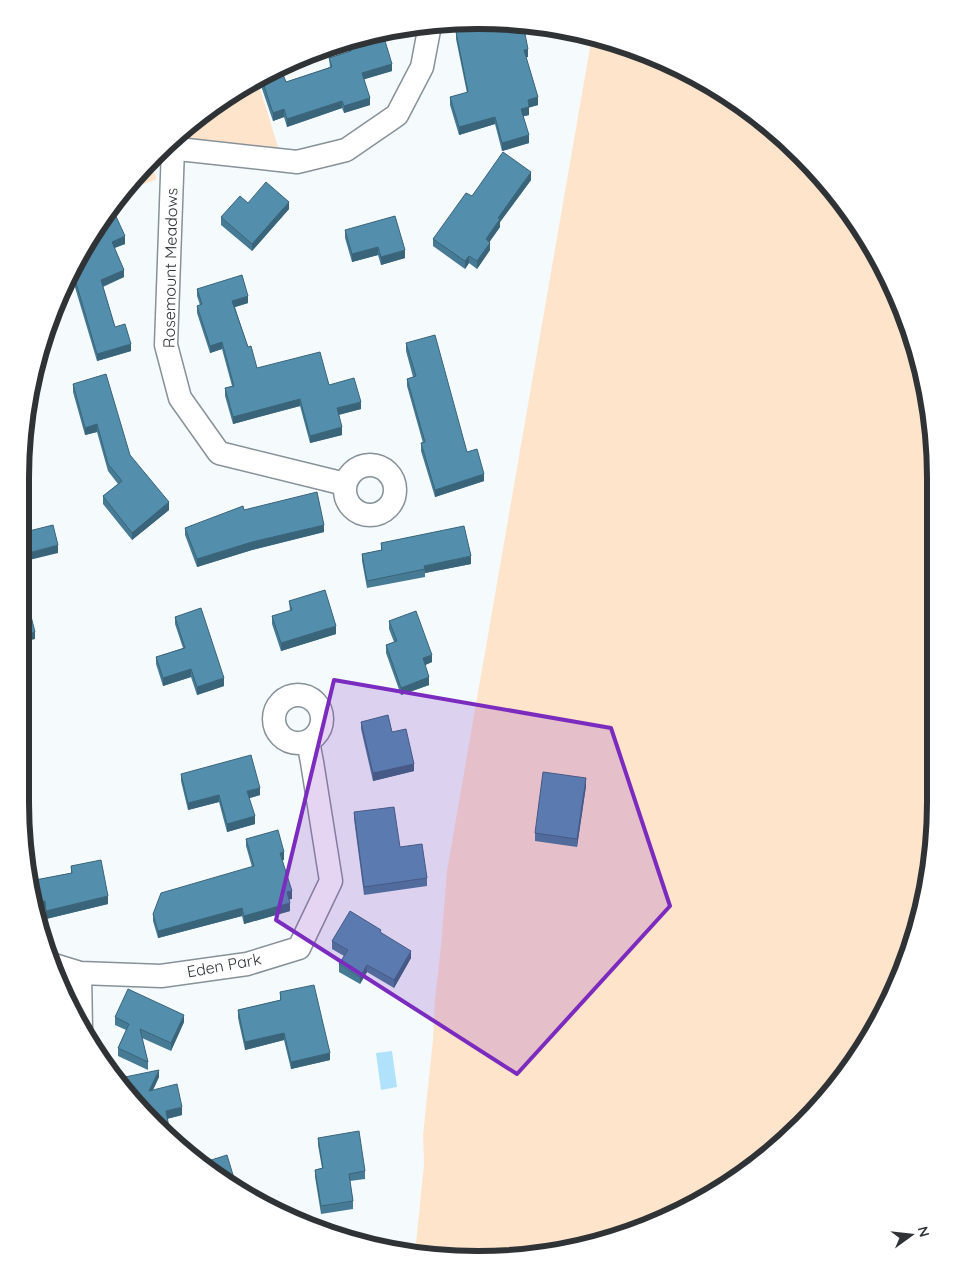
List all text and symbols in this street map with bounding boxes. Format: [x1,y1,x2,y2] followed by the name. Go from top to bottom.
[159,188,181,348] street label: Rosemount Meadows
[185,949,263,981] street label: Eden Park
[886,1210,936,1260] north arrow
[914,1224,934,1239] text: N

